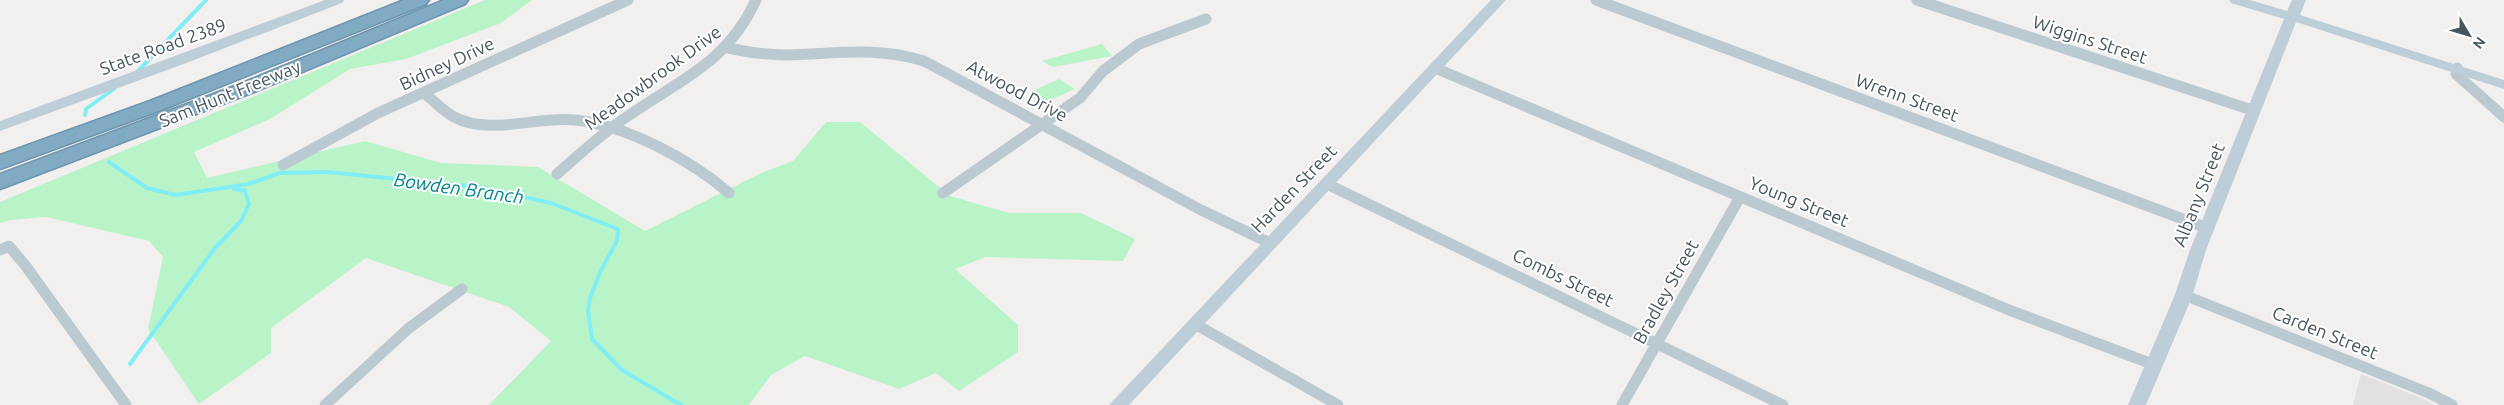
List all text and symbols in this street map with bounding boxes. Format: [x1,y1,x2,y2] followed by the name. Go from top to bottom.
[2444,10,2494,60] north arrow
[2031,11,2150,67] street label: Wiggins Street
[97,14,229,78] street label: State Road 2389
[580,21,725,133] street label: Meadowbrook Drive
[396,32,497,94] street label: Bidney Drive
[2470,34,2489,52] text: N
[964,55,1071,125] street label: Atwood Drive
[156,56,303,131] street label: Sam Hunt Freeway
[1853,69,1962,125] street label: Wrenn Street
[1247,140,1340,236] street label: Harden Street
[2168,140,2228,249] street label: Albany Street
[393,168,525,208] water label: Bowden Branch
[1747,172,1852,230] street label: Young Street
[1628,236,1702,347] street label: Bradley Street
[1510,244,1617,310] street label: Combs Street
[2270,302,2381,362] street label: Carden Street

